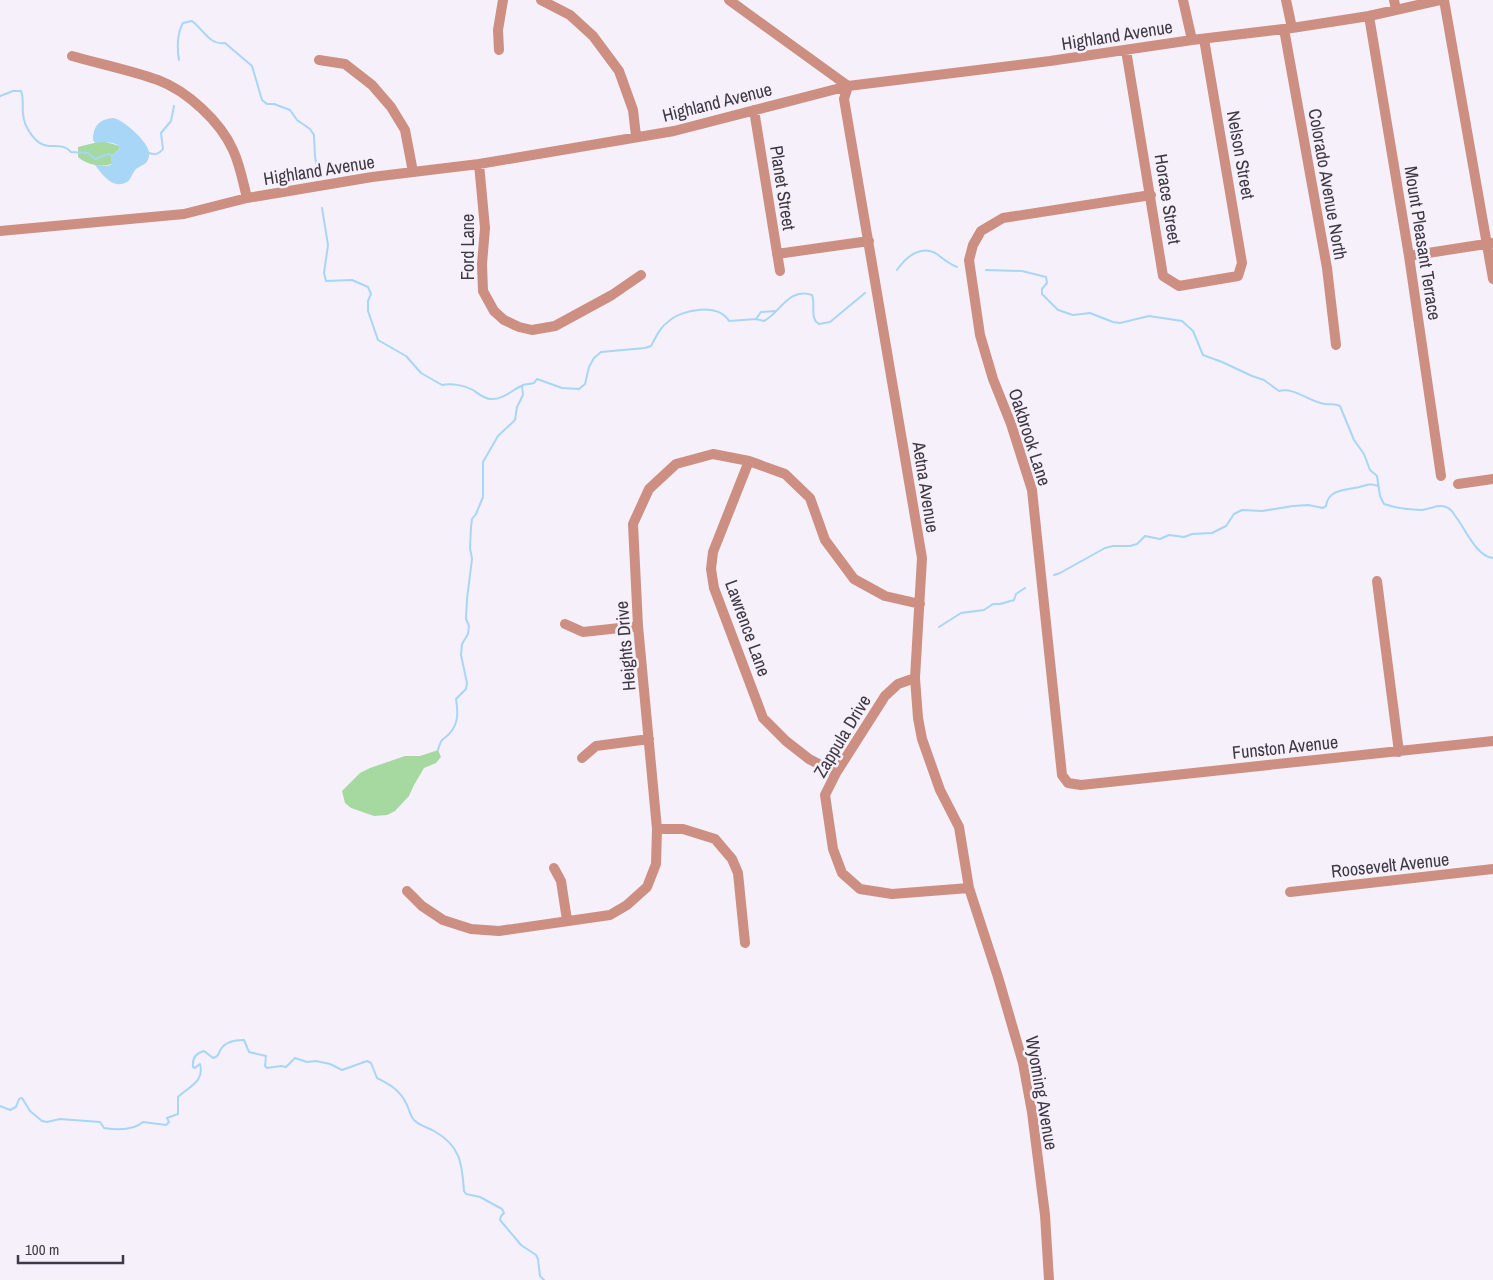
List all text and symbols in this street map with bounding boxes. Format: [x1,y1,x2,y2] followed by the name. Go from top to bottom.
[1060,14,1174,56] street label: Highland Avenue
[660,76,774,128] street label: Highland Avenue
[1302,106,1354,262] street label: Colorado Avenue North
[1221,109,1261,201] street label: Nelson Street
[764,144,802,232] street label: Planet Street
[262,149,376,191] street label: Highland Avenue
[1149,152,1187,246] street label: Horace Street
[1398,164,1448,322] street label: Mount Pleasant Terrace
[455,214,480,280] street label: Ford Lane
[1003,385,1057,489] street label: Oakbrook Lane
[906,439,946,534] street label: Aetna Avenue
[719,576,777,680] street label: Lawrence Lane
[609,600,641,692] street label: Heights Drive
[807,690,877,782] street label: Zappula Drive
[1231,729,1339,765] street label: Funston Avenue
[1330,846,1450,884] street label: Roosevelt Avenue
[1020,1034,1064,1152] street label: Wyoming Avenue
[18,1232,122,1264] scale bar
[25,1239,59,1260] text: 100 m

